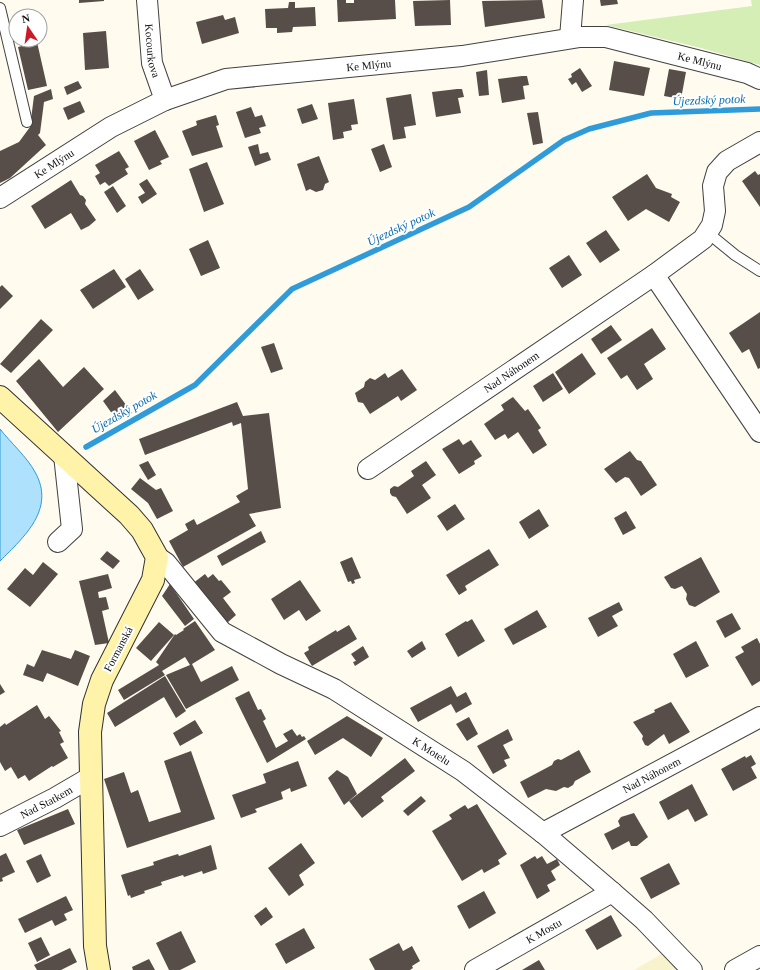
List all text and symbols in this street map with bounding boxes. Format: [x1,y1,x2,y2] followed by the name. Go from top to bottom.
[8,8,48,48] north arrow
[21,12,31,25] text: N
[143,23,163,79] street label: Kocourkova
[676,50,723,72] street label: Ke Mlýnu
[346,57,392,73] street label: Ke Mlýnu
[672,92,746,108] water label: Újezdský potok
[32,146,76,181] street label: Ke Mlýnu
[365,205,438,249] water label: Újezdský potok
[481,349,541,395] street label: Nad Náhonem
[89,387,160,436] water label: Újezdský potok
[101,625,135,673] street label: Formanská
[410,735,453,768] street label: K Motelu
[620,754,683,795] street label: Nad Náhonem
[18,783,75,821] street label: Nad Statkem
[524,916,564,946] street label: K Mostu

